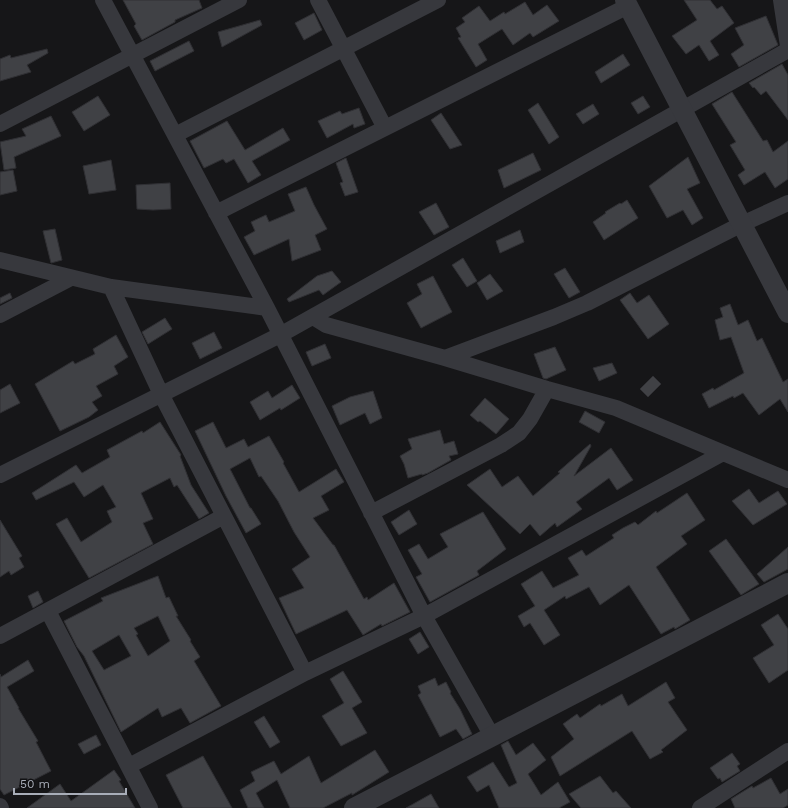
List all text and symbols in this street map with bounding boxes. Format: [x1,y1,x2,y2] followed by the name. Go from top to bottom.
[14,770,126,796] scale bar
[20,777,50,791] text: 50 m

